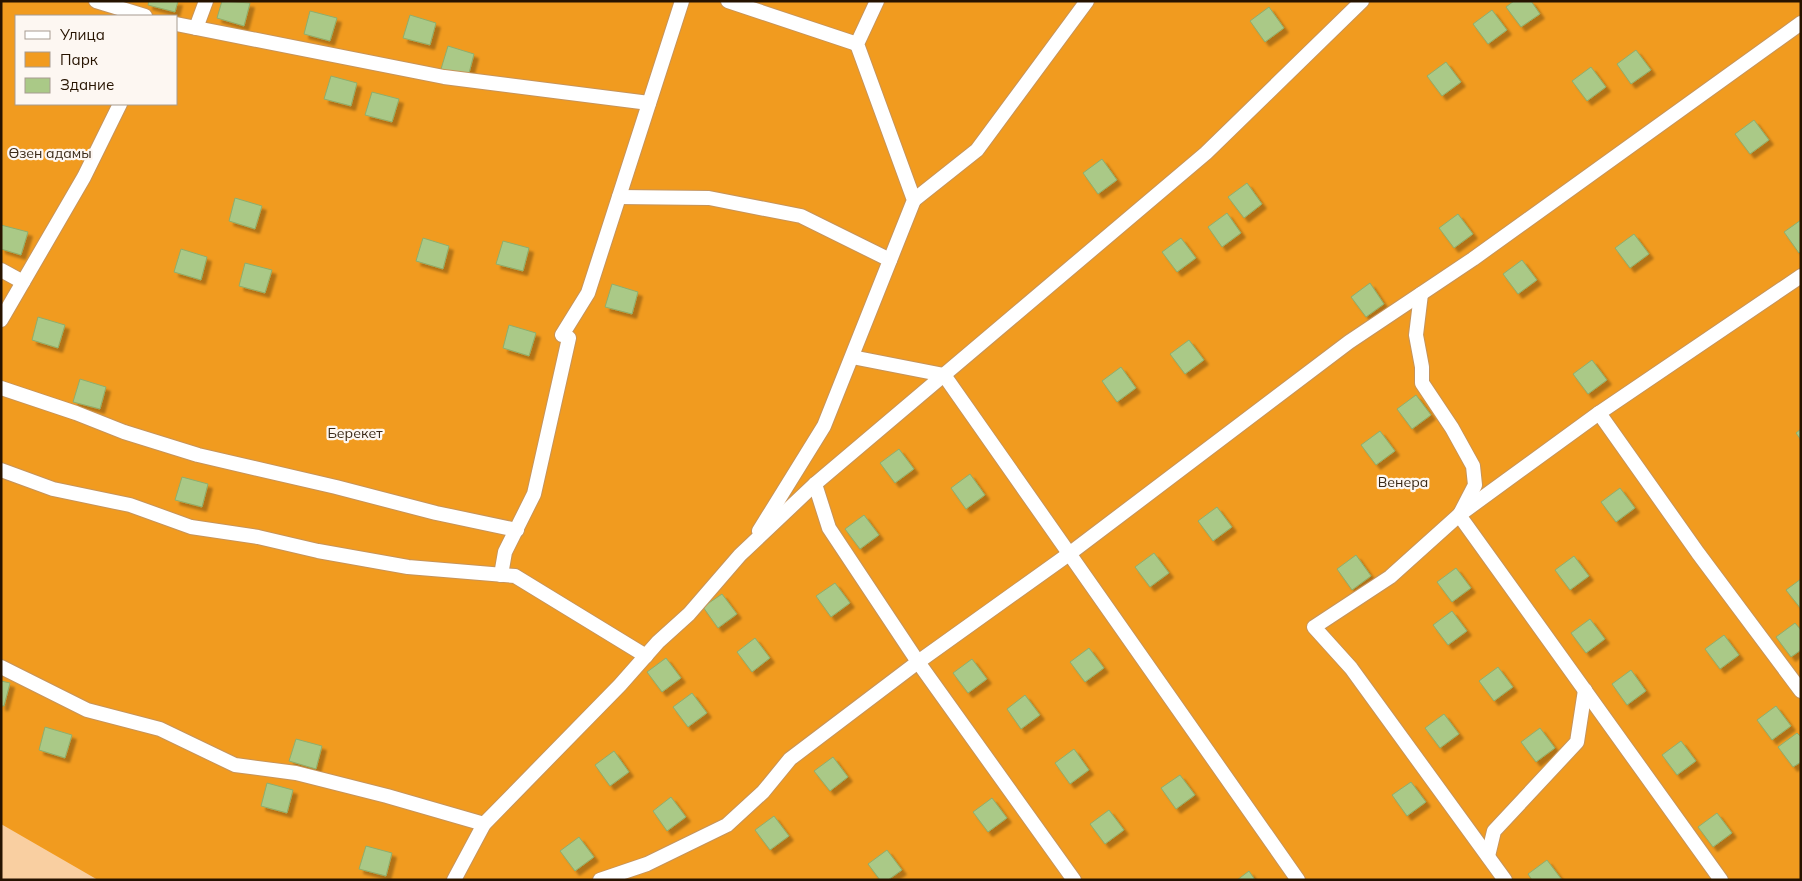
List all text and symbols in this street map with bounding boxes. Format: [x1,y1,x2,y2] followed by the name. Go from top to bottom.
[15,15,178,105] legend
[59,25,105,44] text: Улица
[60,50,99,69] text: Парк
[60,75,114,94] text: Здание
[8,144,92,162] park label: Өзен адамы
[327,424,383,442] park label: Берекет
[1378,473,1428,491] park label: Венера

